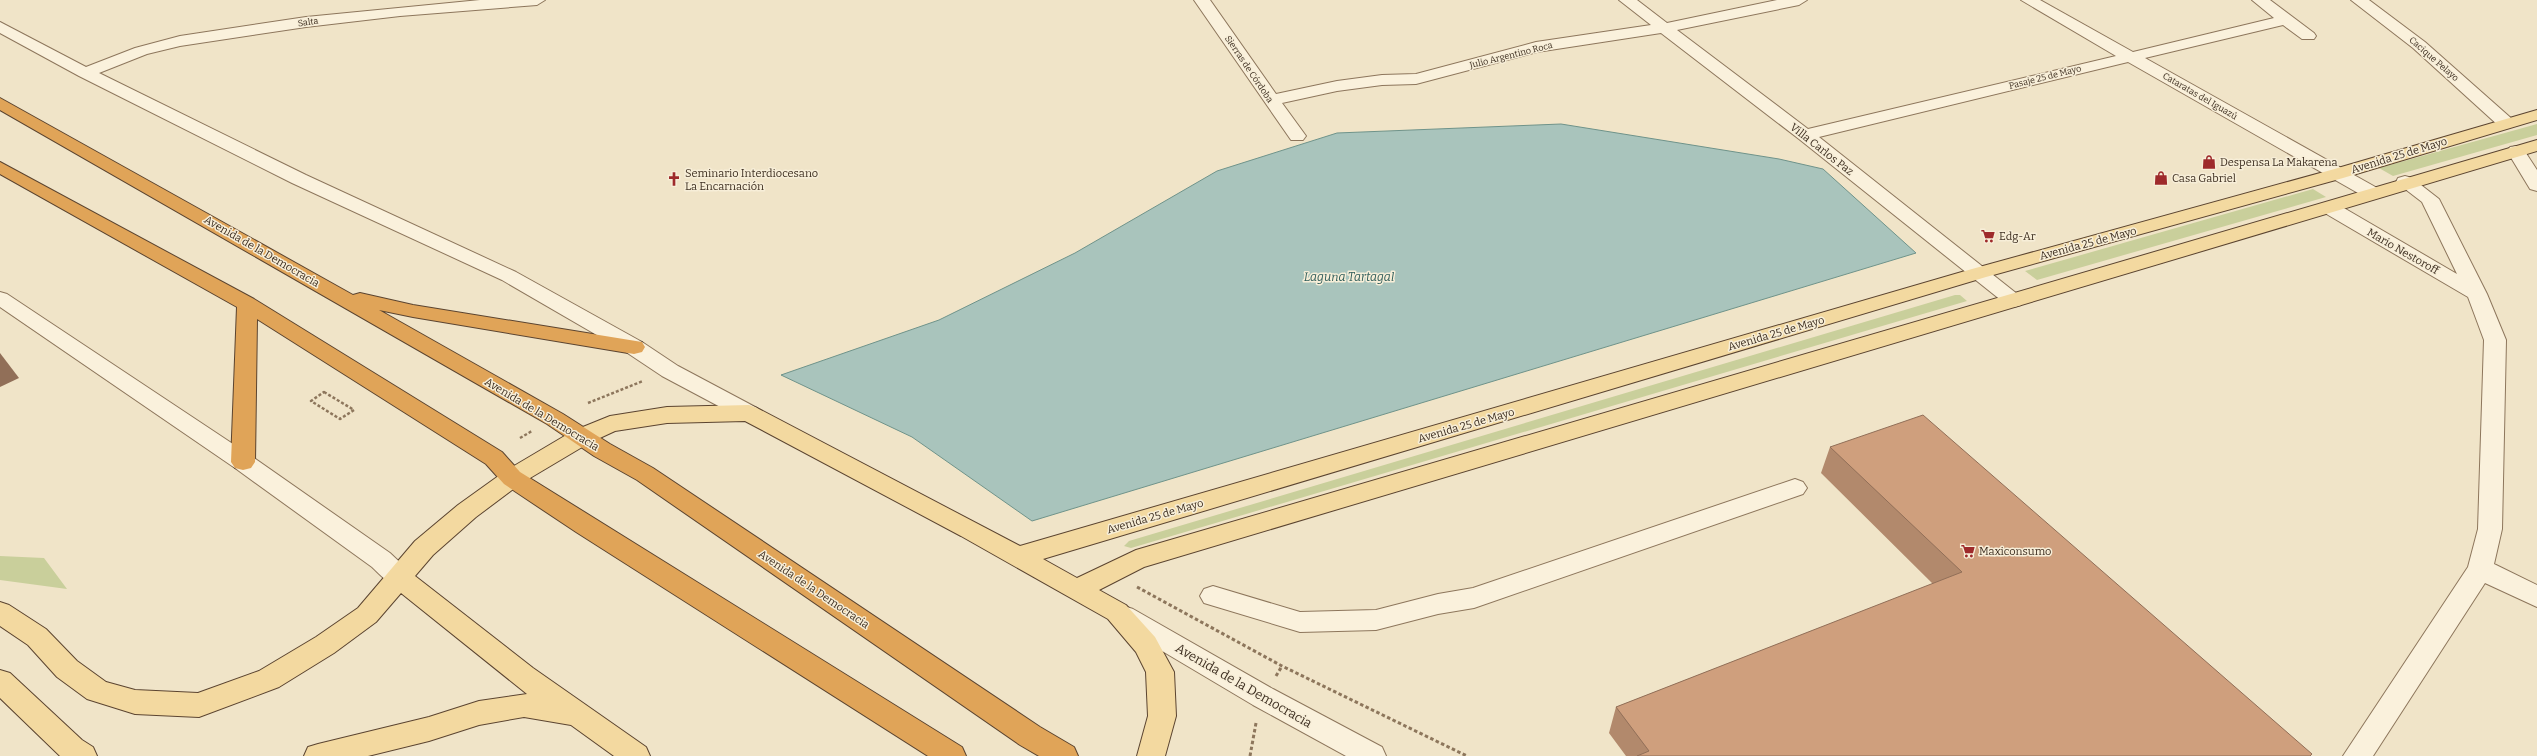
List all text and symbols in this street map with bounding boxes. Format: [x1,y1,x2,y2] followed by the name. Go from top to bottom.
[297,16,319,28] street label: Salta
[1223,34,1275,104] street label: Sierras de Córdoba
[2407,35,2461,83] street label: Cacique Pelayo
[1468,40,1554,70] street label: Julio Argentino Roca
[2008,63,2082,91] street label: Pasaje 25 de Mayo
[2161,71,2239,122] street label: Cataratas del Iguazú
[1787,121,1856,178] street label: Villa Carlos Paz
[2350,135,2449,176] street label: Avenida 25 de Mayo
[2201,154,2217,170] shop icon: Despensa La Makarena
[2220,156,2337,169] place label: Despensa La Makarena
[685,167,818,193] place label: Seminario Interdiocesano La Encarnación
[2153,170,2169,186] shop icon: Casa Gabriel
[666,171,682,187] church icon: Seminario Interdiocesano La Encarnación
[2172,172,2236,185] place label: Casa Gabriel
[202,213,322,290] street label: Avenida de la Democracia
[2038,224,2138,263] street label: Avenida 25 de Mayo
[2365,226,2442,278] street label: Mario Nestoroff
[1980,228,1996,244] supermarket icon: Edg-Ar
[1999,230,2036,243] place label: Edg-Ar
[1304,270,1394,284] water label: Laguna Tartagal
[1726,313,1826,353] street label: Avenida 25 de Mayo
[482,375,601,454] street label: Avenida de la Democracia
[1416,405,1516,445] street label: Avenida 25 de Mayo
[1105,496,1205,536] street label: Avenida 25 de Mayo
[1960,543,1976,559] supermarket icon: Maxiconsumo
[1979,545,2051,558] place label: Maxiconsumo
[756,547,872,631] street label: Avenida de la Democracia
[1173,640,1315,731] street label: Avenida de la Democracia

